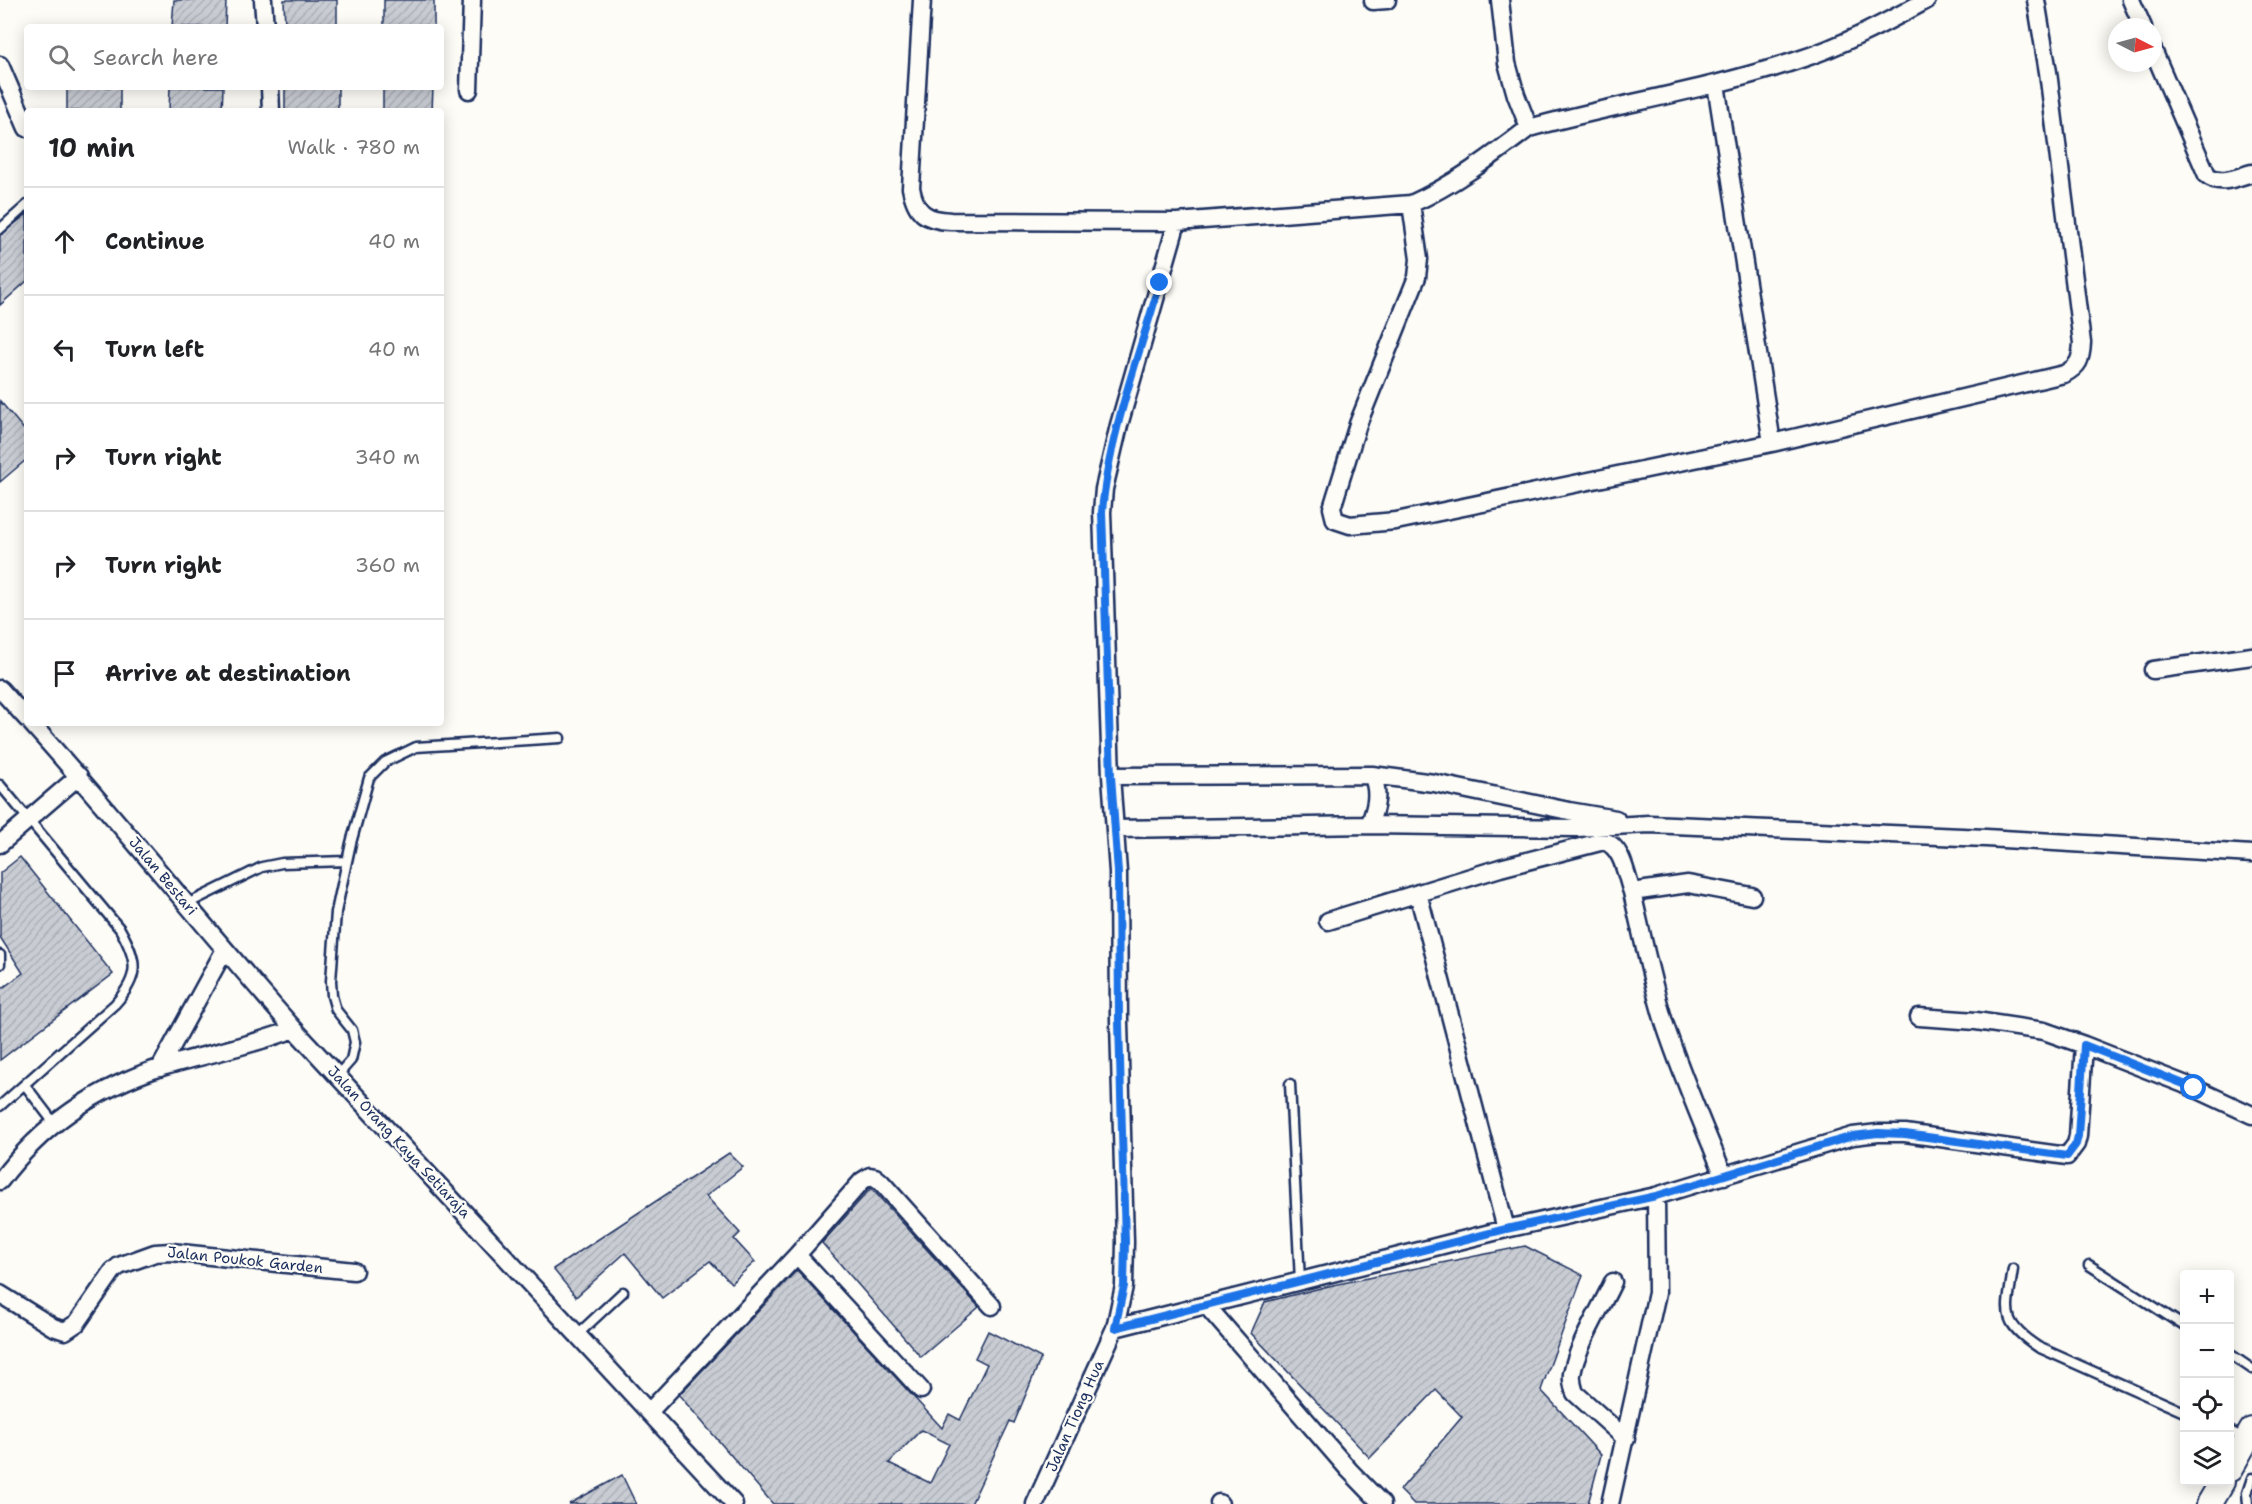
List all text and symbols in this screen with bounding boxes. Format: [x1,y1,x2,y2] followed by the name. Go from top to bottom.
[2108,18,2162,72] north arrow
[24,24,444,90] search box
[45,41,78,74] icon: search
[93,43,219,72] text: Search here
[48,130,135,165] text: 10 min
[288,134,420,160] text: Walk · 780 m
[48,225,81,258] icon: ahead
[105,227,205,256] text: Continue
[368,228,420,254] text: 40 m
[1146,269,1172,295] route end
[48,333,81,366] icon: left
[105,335,204,364] text: Turn left
[368,336,420,362] text: 40 m
[48,441,81,474] icon: right
[105,443,222,472] text: Turn right
[355,444,420,470] text: 340 m
[48,549,81,582] icon: right
[105,551,222,580] text: Turn right
[355,552,420,578] text: 360 m
[48,657,81,690] icon: arrive
[105,659,351,688] text: Arrive at destination
[124,833,202,919] street label: Jalan Bestari
[323,1062,475,1223] street label: Jalan Orang Kaya Setiaraja
[2180,1074,2206,1100] route start
[166,1242,324,1278] street label: Jalan Poukok Garden
[2180,1270,2234,1486] map controls
[2180,1270,2234,1324] button: +
[2180,1324,2234,1378] button: −
[1041,1356,1109,1475] street label: Jalan Tiong Hua
[2180,1378,2234,1432] button: locate
[2180,1432,2234,1486] button: layers

